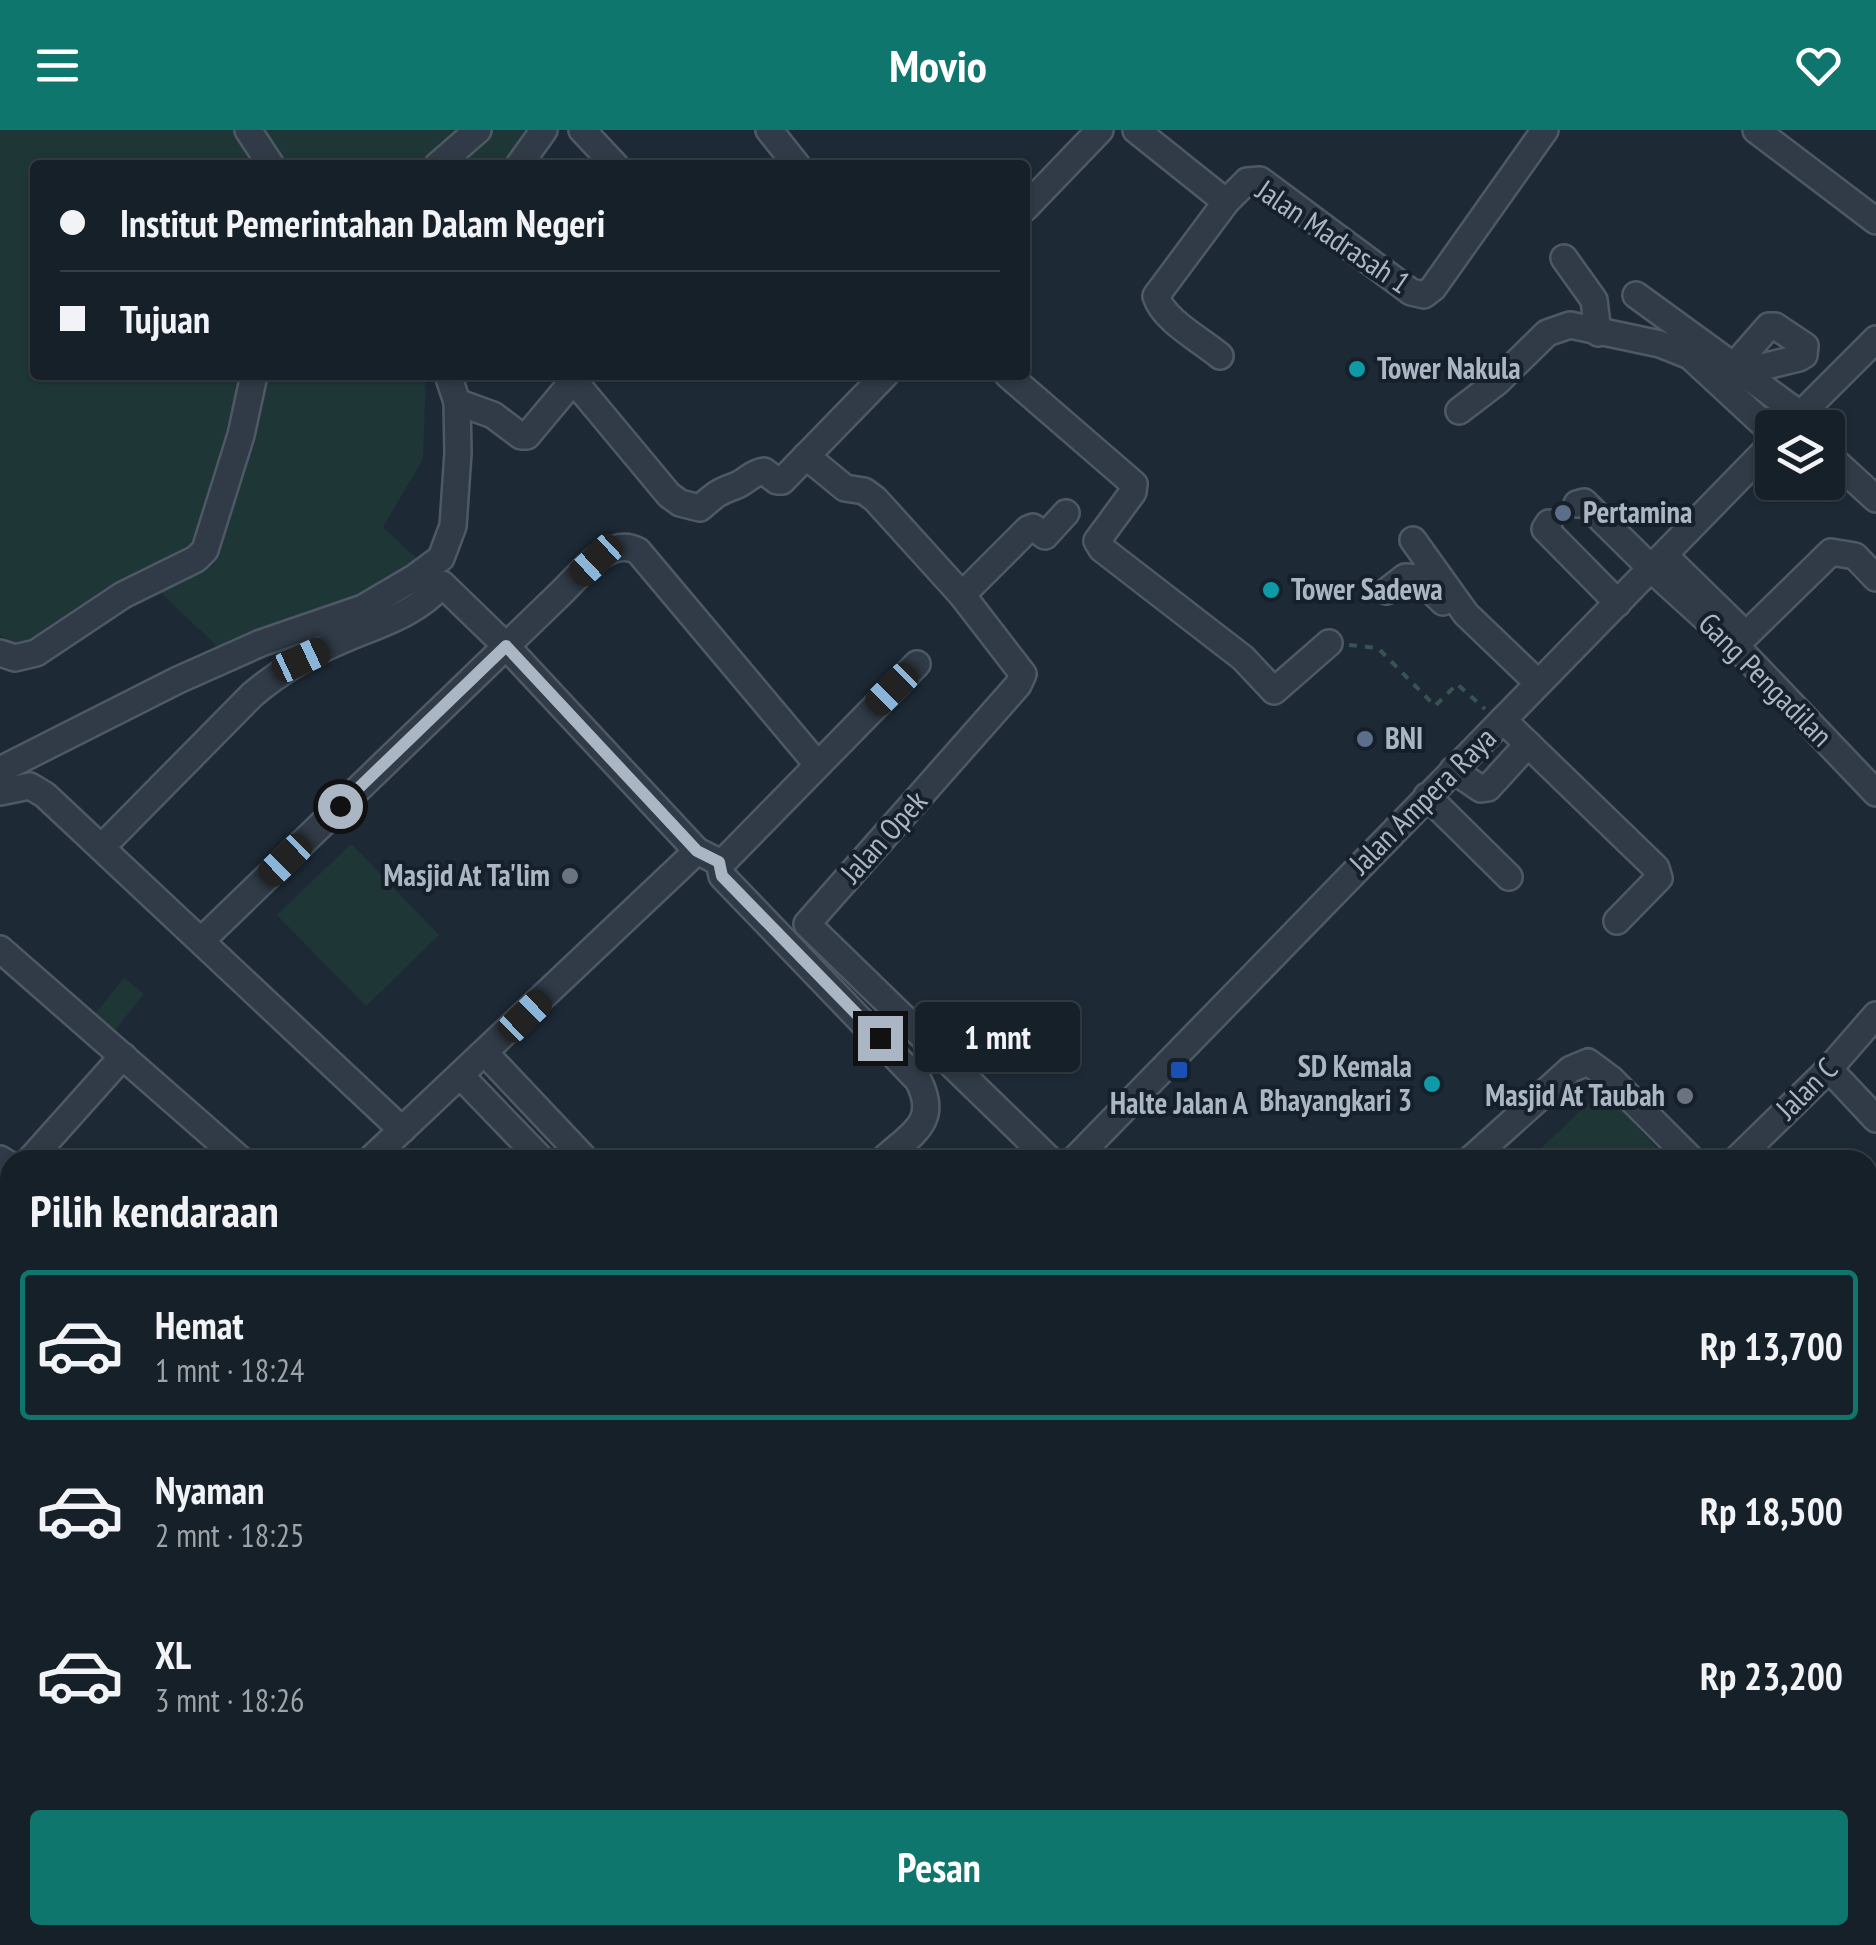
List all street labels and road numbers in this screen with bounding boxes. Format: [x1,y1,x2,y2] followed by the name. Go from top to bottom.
[1249,169,1418,301] street label: Jalan Madrasah 1
[1691,604,1841,754] street label: Gang Pengadilan
[1339,718,1504,882] street label: Jalan Ampera Raya
[830,781,935,891] street label: Jalan Opek
[1766,1049,1845,1128] street label: Jalan C

